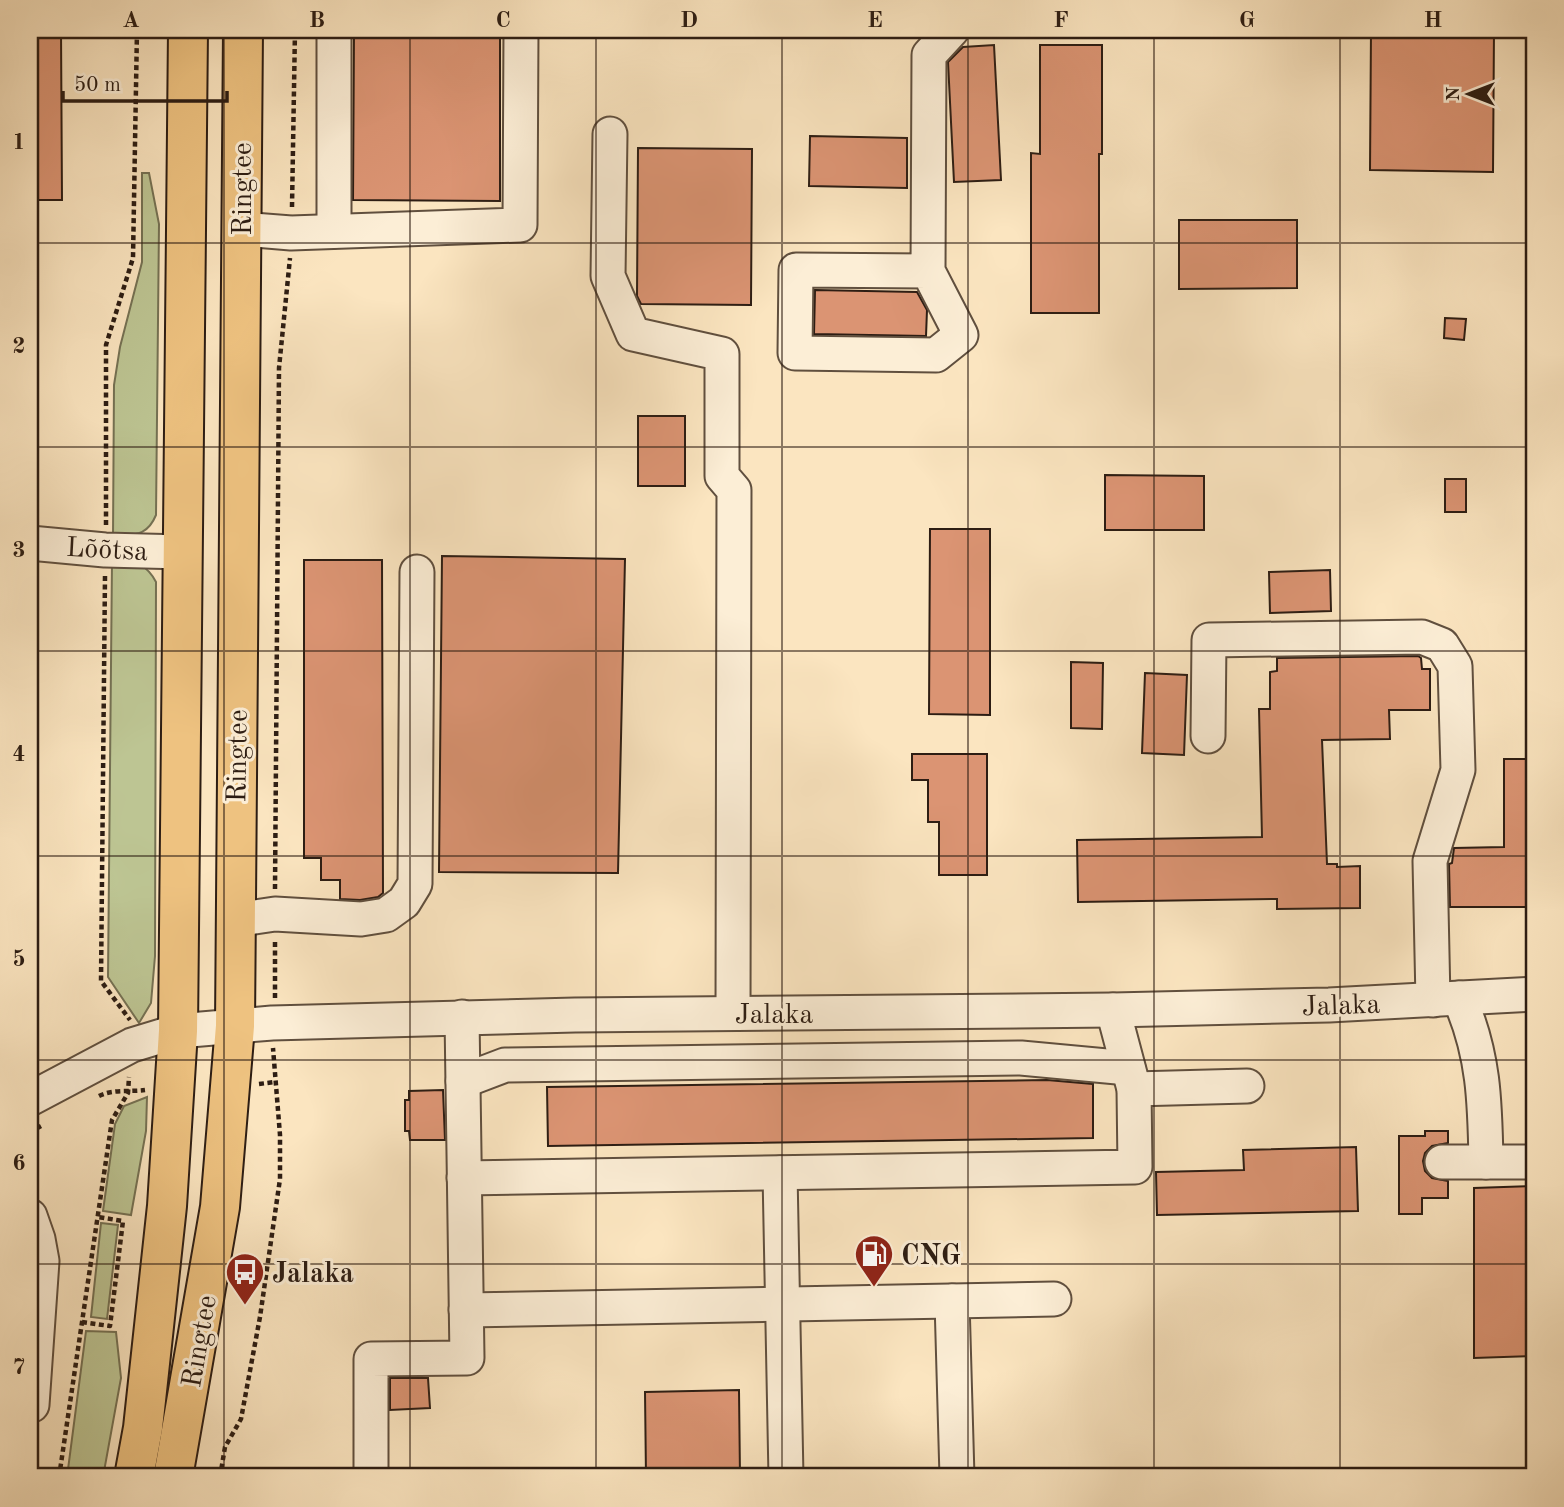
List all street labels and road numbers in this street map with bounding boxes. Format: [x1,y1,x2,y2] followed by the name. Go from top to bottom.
[230,142,258,236] street label: Ringtee
[65,535,149,567] street label: Lõõtsa
[224,709,254,803] street label: Ringtee
[1301,992,1381,1022] street label: Jalaka
[735,1002,814,1030] street label: Jalaka
[179,1293,223,1390] street label: Ringtee

